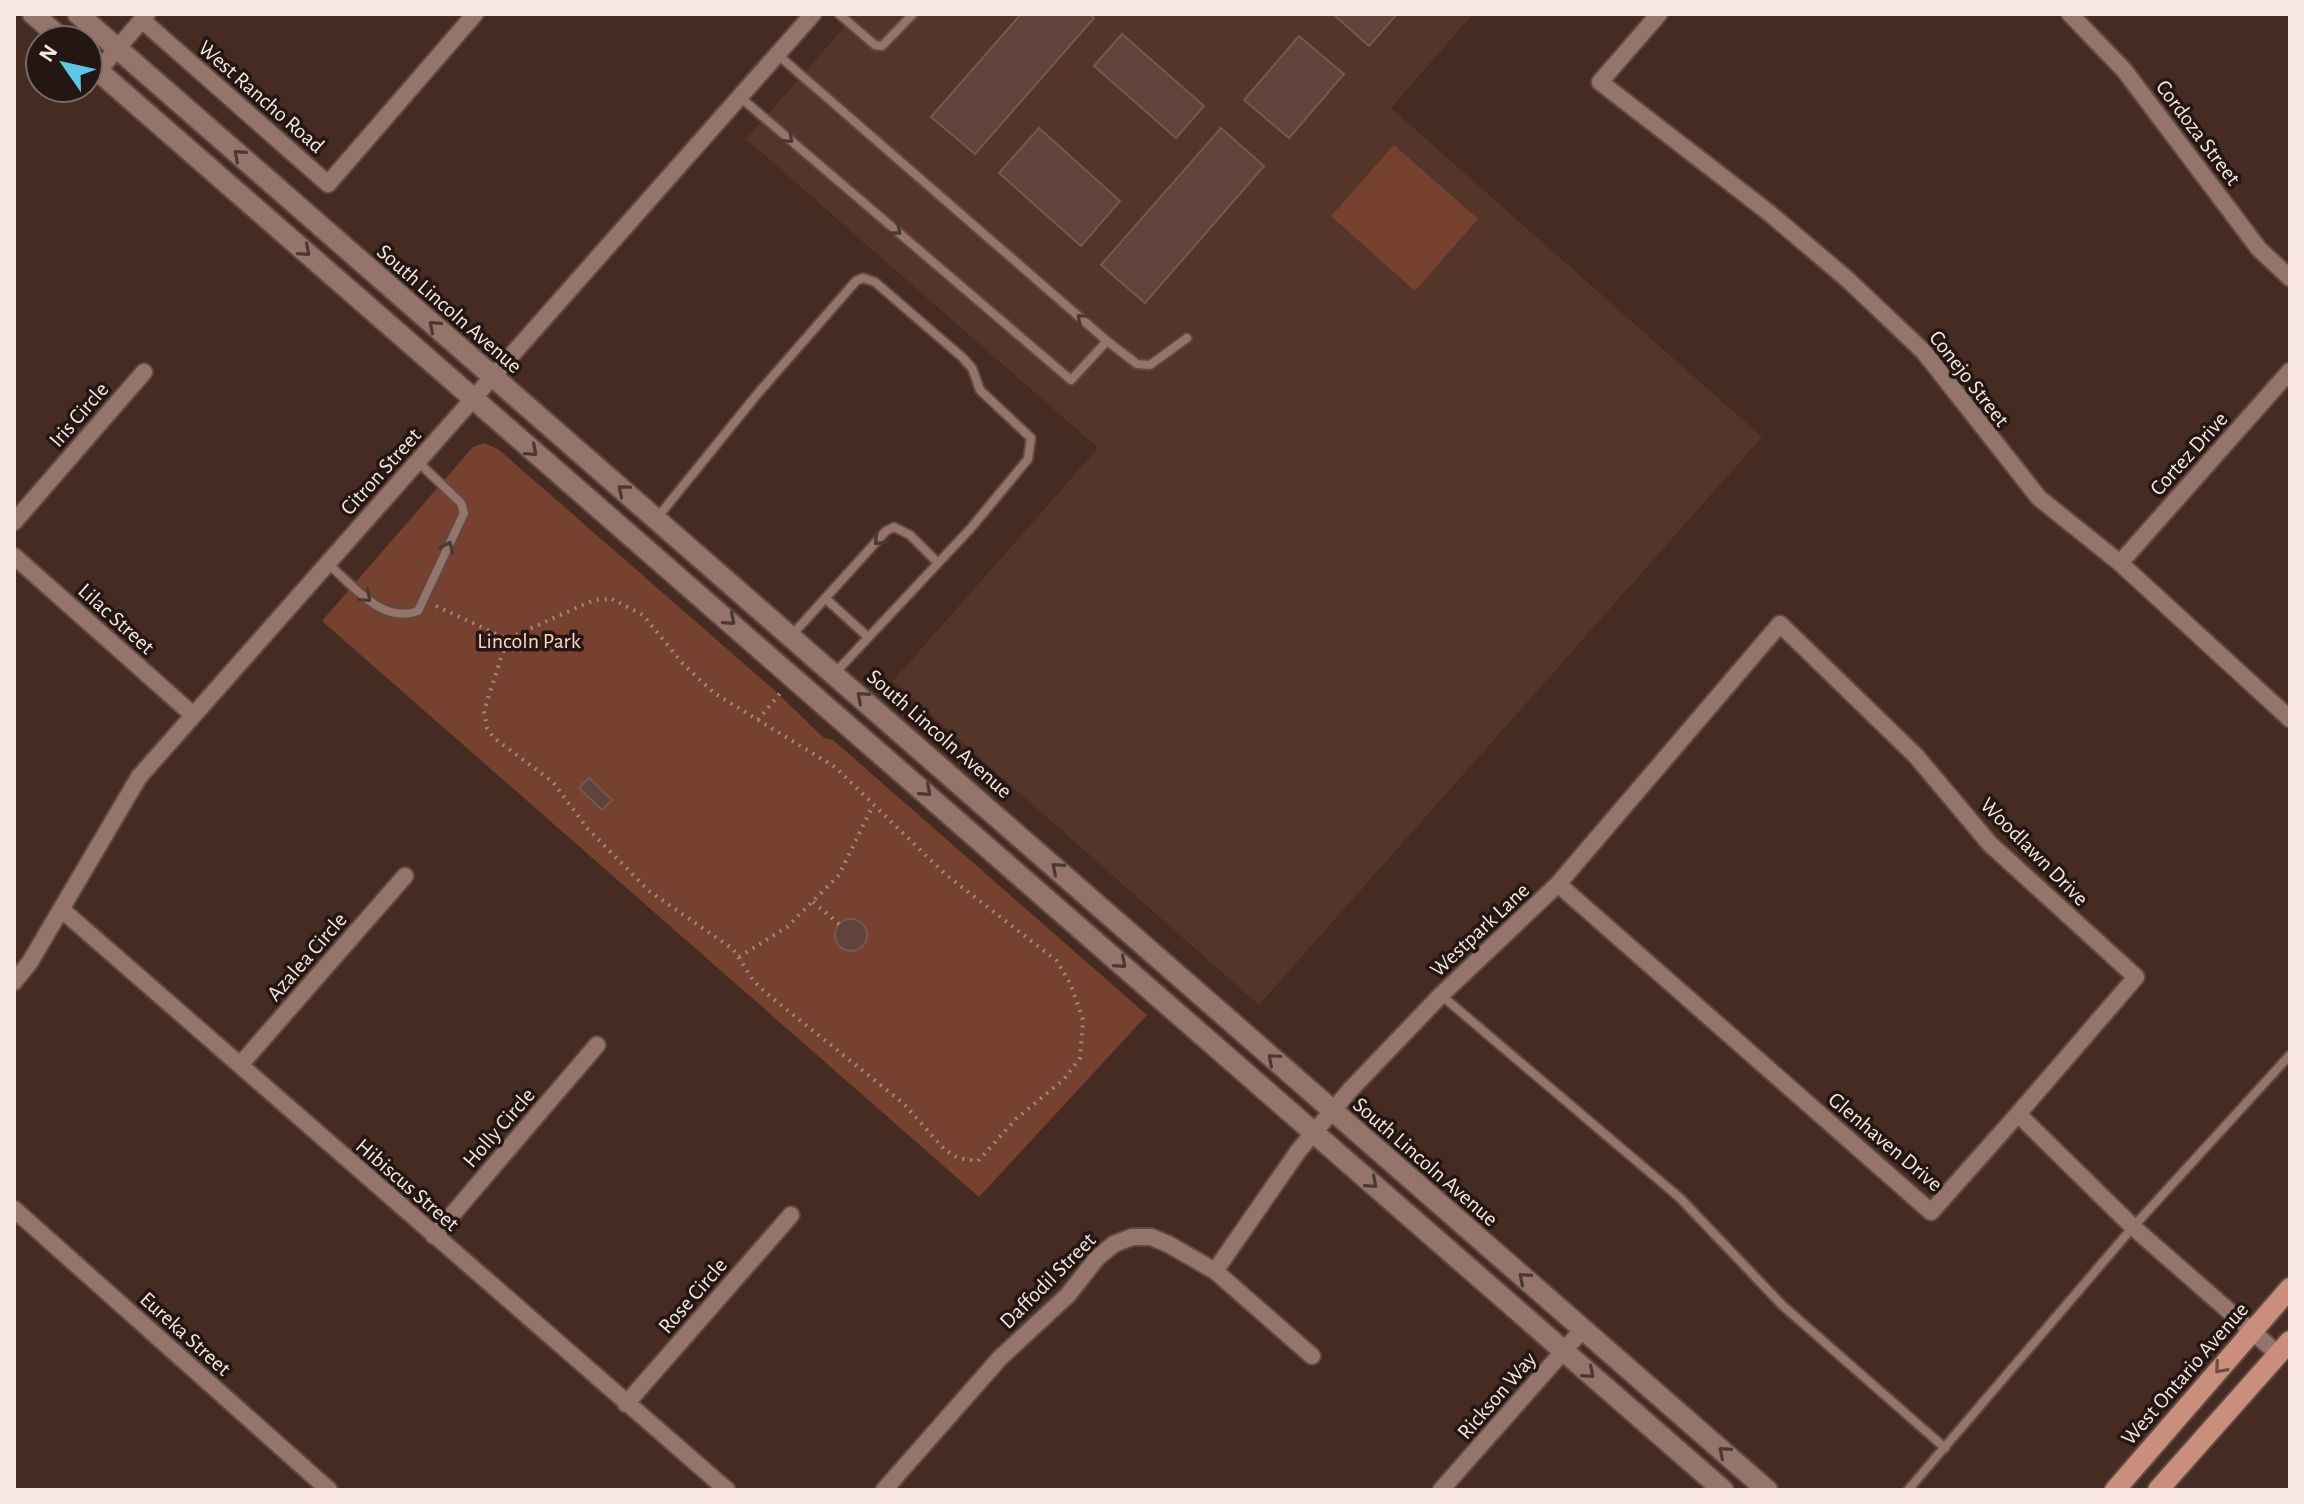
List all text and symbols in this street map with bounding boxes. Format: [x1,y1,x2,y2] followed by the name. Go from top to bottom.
[24,24,104,104] north arrow
[194,36,328,157] street label: West Rancho Road
[35,41,62,66] text: N
[2152,76,2245,189] street label: Cordoza Street
[779,128,794,143] one-way arrow
[233,150,248,165] one-way arrow
[887,220,901,235] one-way arrow
[373,240,526,377] street label: South Lincoln Avenue
[295,241,310,255] one-way arrow
[1076,314,1091,329] one-way arrow
[429,321,444,336] one-way arrow
[1925,326,2013,431] street label: Conejo Street
[45,378,113,451] street label: Iris Circle
[2146,408,2232,500] street label: Cortez Drive
[336,424,425,519] street label: Citron Street
[523,441,538,456] one-way arrow
[618,485,633,500] one-way arrow
[873,531,888,545] one-way arrow
[438,541,454,555] one-way arrow
[74,579,159,658] street label: Lilac Street
[356,587,371,601] one-way arrow
[721,610,736,625] one-way arrow
[477,630,581,652] park label: Lincoln Park
[863,665,1016,802] street label: South Lincoln Avenue
[857,692,872,706] one-way arrow
[916,781,931,796] one-way arrow
[1976,794,2092,910] street label: Woodlawn Drive
[1052,864,1067,878] one-way arrow
[1426,879,1533,981] street label: Westpark Lane
[263,908,351,1005] street label: Azalea Circle
[1112,953,1127,967] one-way arrow
[1268,1054,1283,1069] one-way arrow
[459,1084,539,1172] street label: Holly Circle
[1824,1088,1946,1196] street label: Glenhaven Drive
[1349,1093,1502,1230] street label: South Lincoln Avenue
[352,1134,463,1235] street label: Hibiscus Street
[1363,1173,1378,1188] one-way arrow
[996,1229,1100,1333] street label: Daffodil Street
[654,1254,731,1338] street label: Rose Circle
[1519,1273,1533,1288] one-way arrow
[136,1288,235,1380] street label: Eureka Street
[2117,1298,2252,1449] street label: West Ontario Avenue
[1453,1347,1541,1443] street label: Rickson Way
[2215,1358,2230,1373] one-way arrow
[1579,1364,1594,1378] one-way arrow
[1718,1447,1733,1462] one-way arrow

